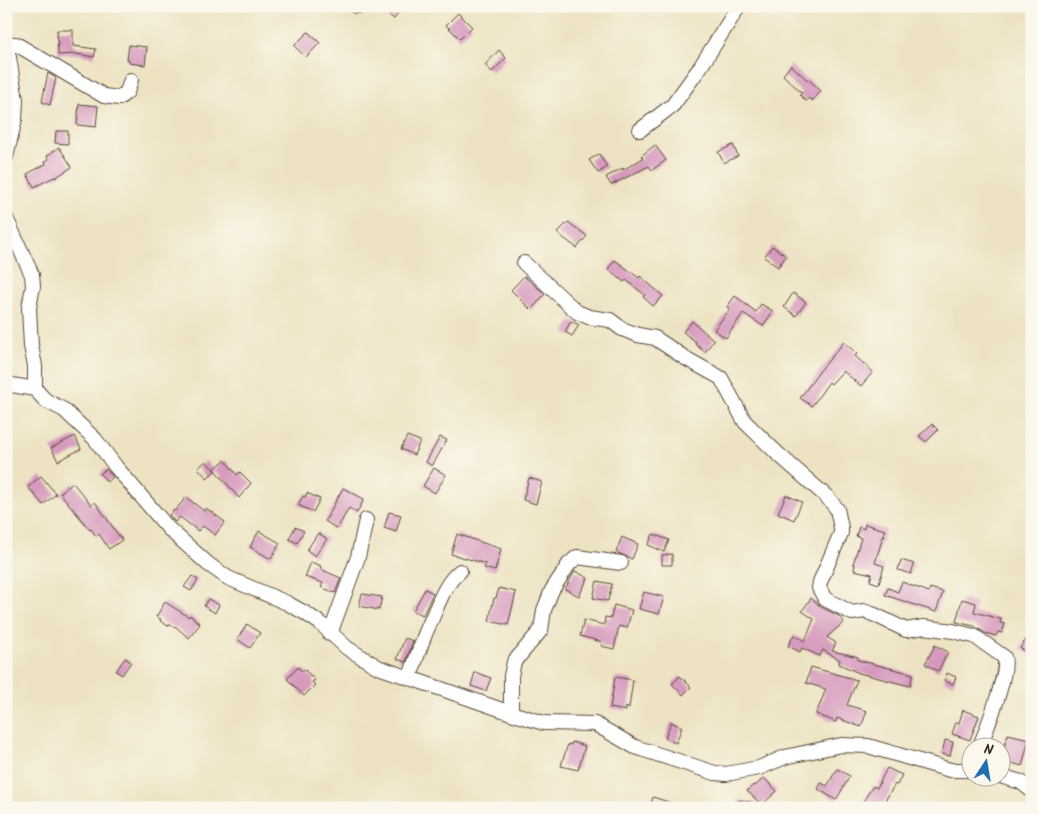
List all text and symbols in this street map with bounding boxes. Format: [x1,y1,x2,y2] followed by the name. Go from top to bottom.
[960,736,1010,786] north arrow
[982,739,995,762] text: N

